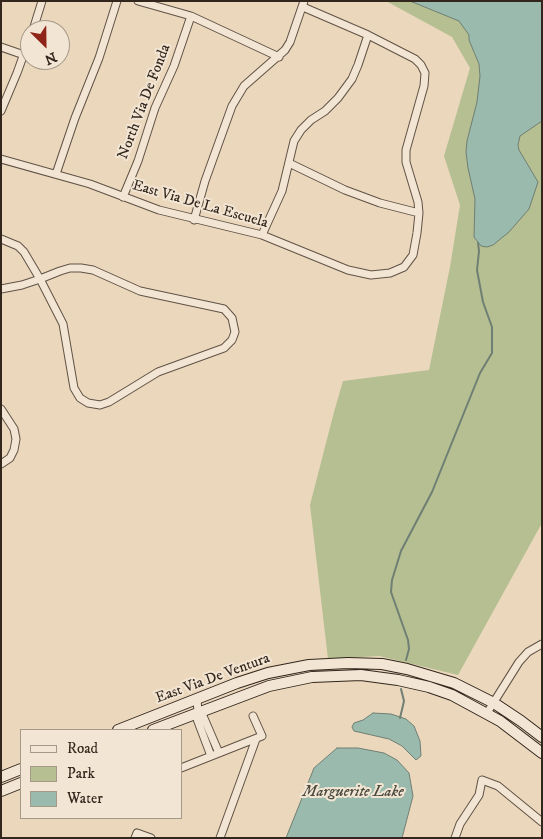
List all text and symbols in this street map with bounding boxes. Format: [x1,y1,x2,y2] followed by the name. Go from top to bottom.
[20,20,70,70] north arrow
[115,42,175,162] street label: North Via De Fonda
[42,47,59,68] text: N
[130,177,270,233] street label: East Via De La Escuela
[153,650,273,708] street label: East Via De Ventura
[20,729,182,819] legend
[67,739,98,758] text: Road
[67,764,95,783] text: Park
[302,783,404,803] water label: Marguerite Lake
[67,789,103,808] text: Water

